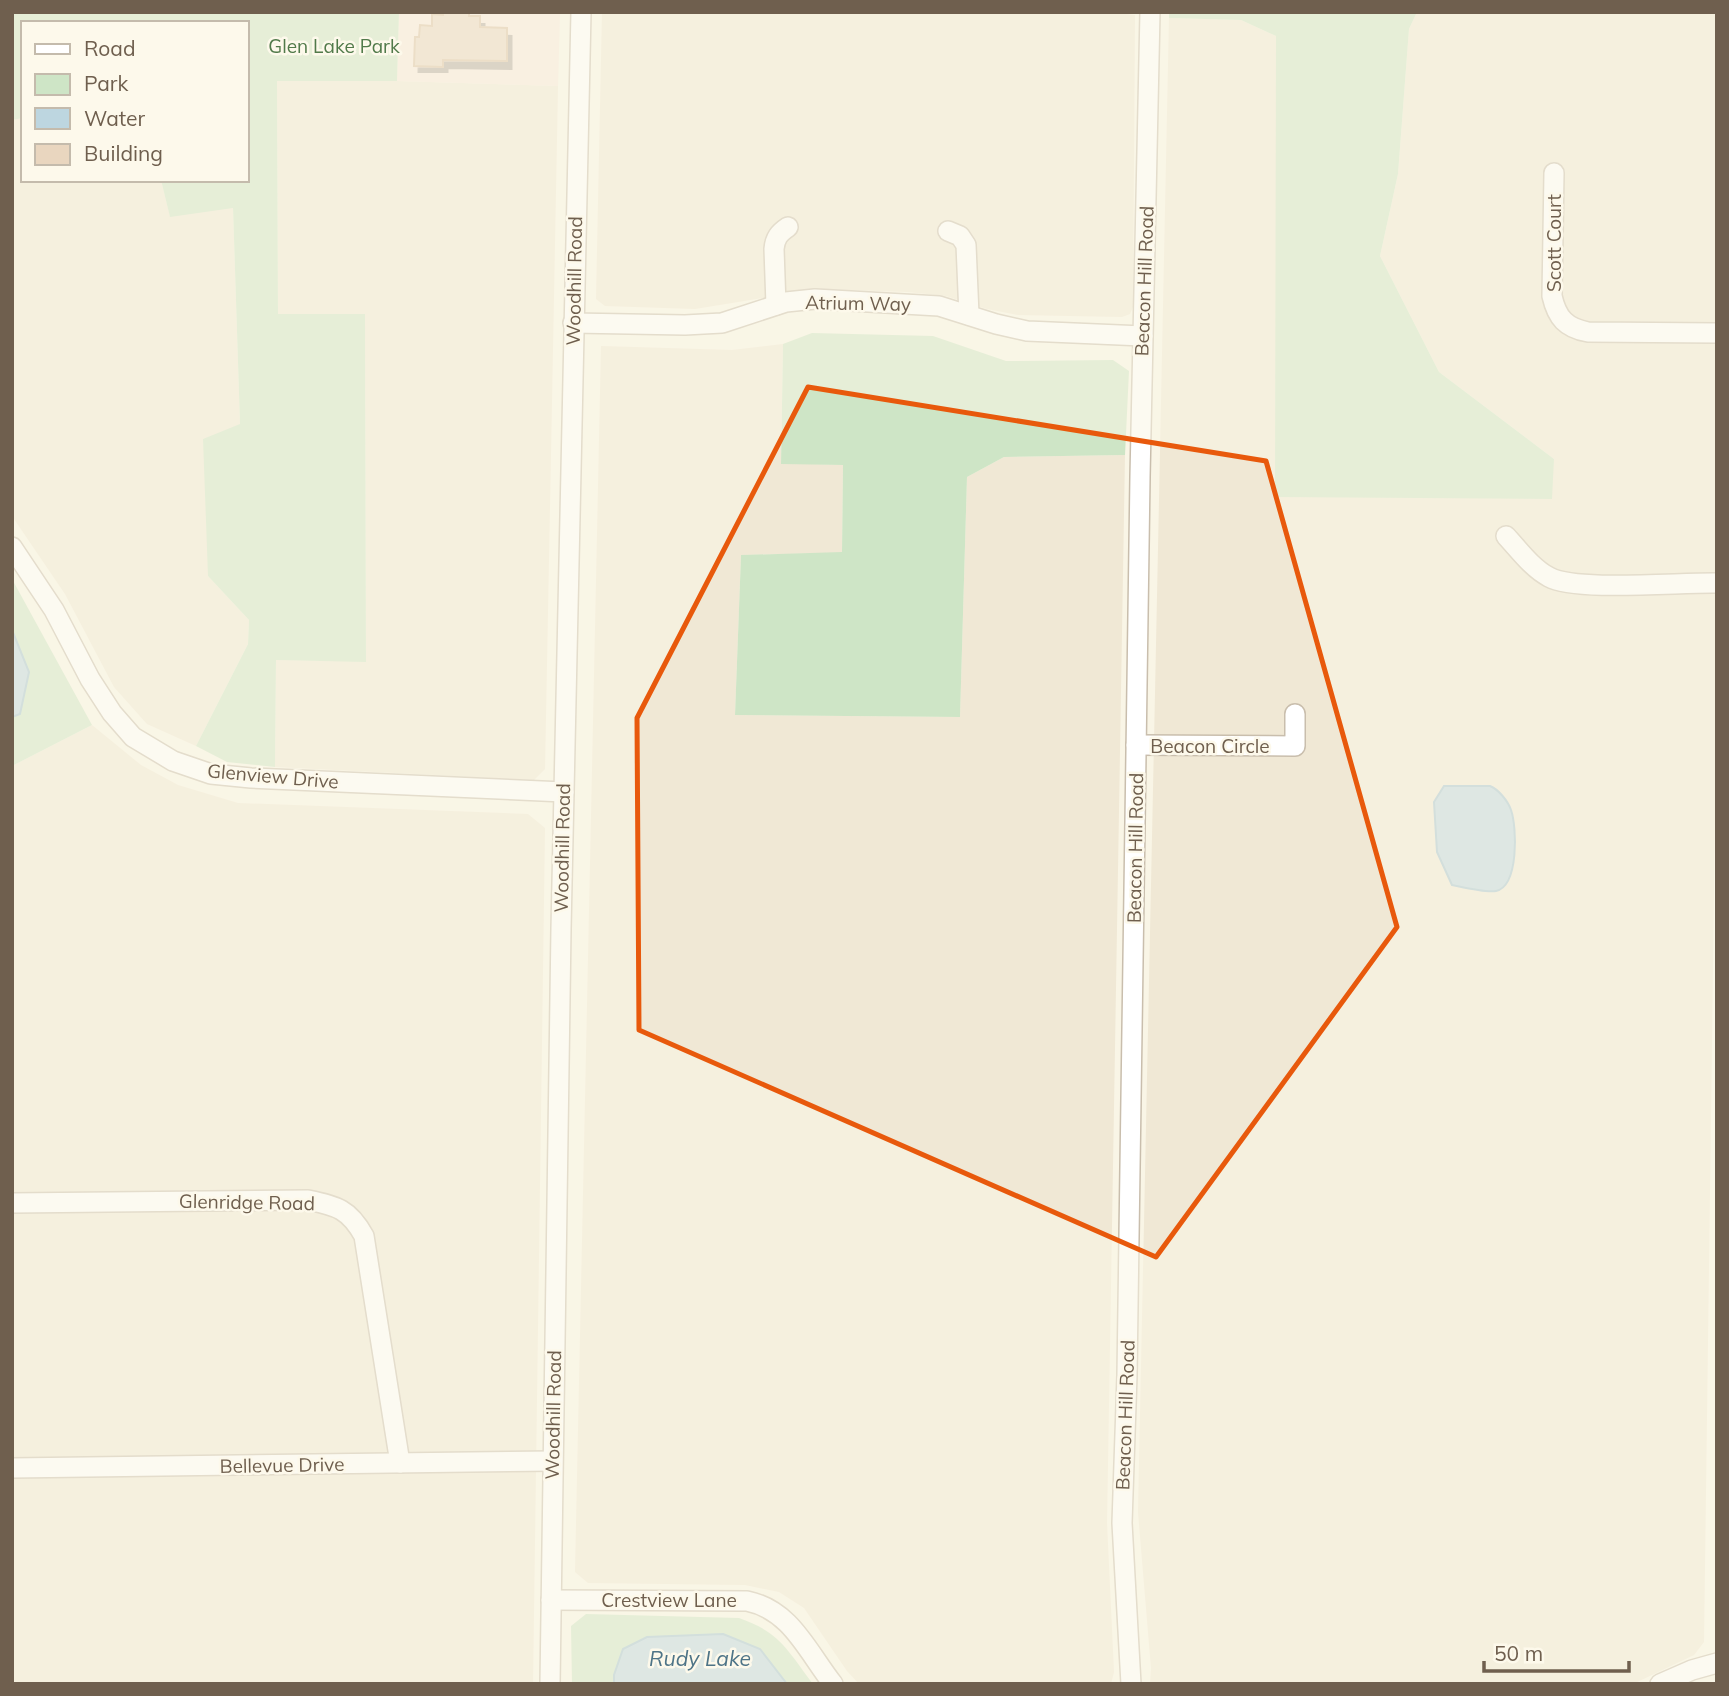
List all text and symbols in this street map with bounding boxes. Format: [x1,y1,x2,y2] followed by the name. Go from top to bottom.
[21,21,248,182] legend
[268,34,400,58] park label: Glen Lake Park
[84,35,135,61] text: Road
[84,70,128,96] text: Park
[84,105,145,131] text: Water
[84,140,163,166] text: Building
[1542,194,1566,292] street label: Scott Court
[1129,205,1159,357] street label: Beacon Hill Road
[561,216,587,346] street label: Woodhill Road
[805,290,911,316] street label: Atrium Way
[1150,734,1270,758] street label: Beacon Circle
[206,758,340,794] street label: Glenview Drive
[1122,773,1148,923] street label: Beacon Hill Road
[549,783,575,913] street label: Woodhill Road
[179,1189,315,1215] street label: Glenridge Road
[1110,1339,1140,1491] street label: Beacon Hill Road
[540,1350,566,1480] street label: Woodhill Road
[219,1452,345,1478] street label: Bellevue Drive
[601,1588,737,1612] street label: Crestview Lane
[1484,1630,1629,1674] scale bar
[1494,1640,1543,1666] text: 50 m
[649,1645,751,1671] water label: Rudy Lake

